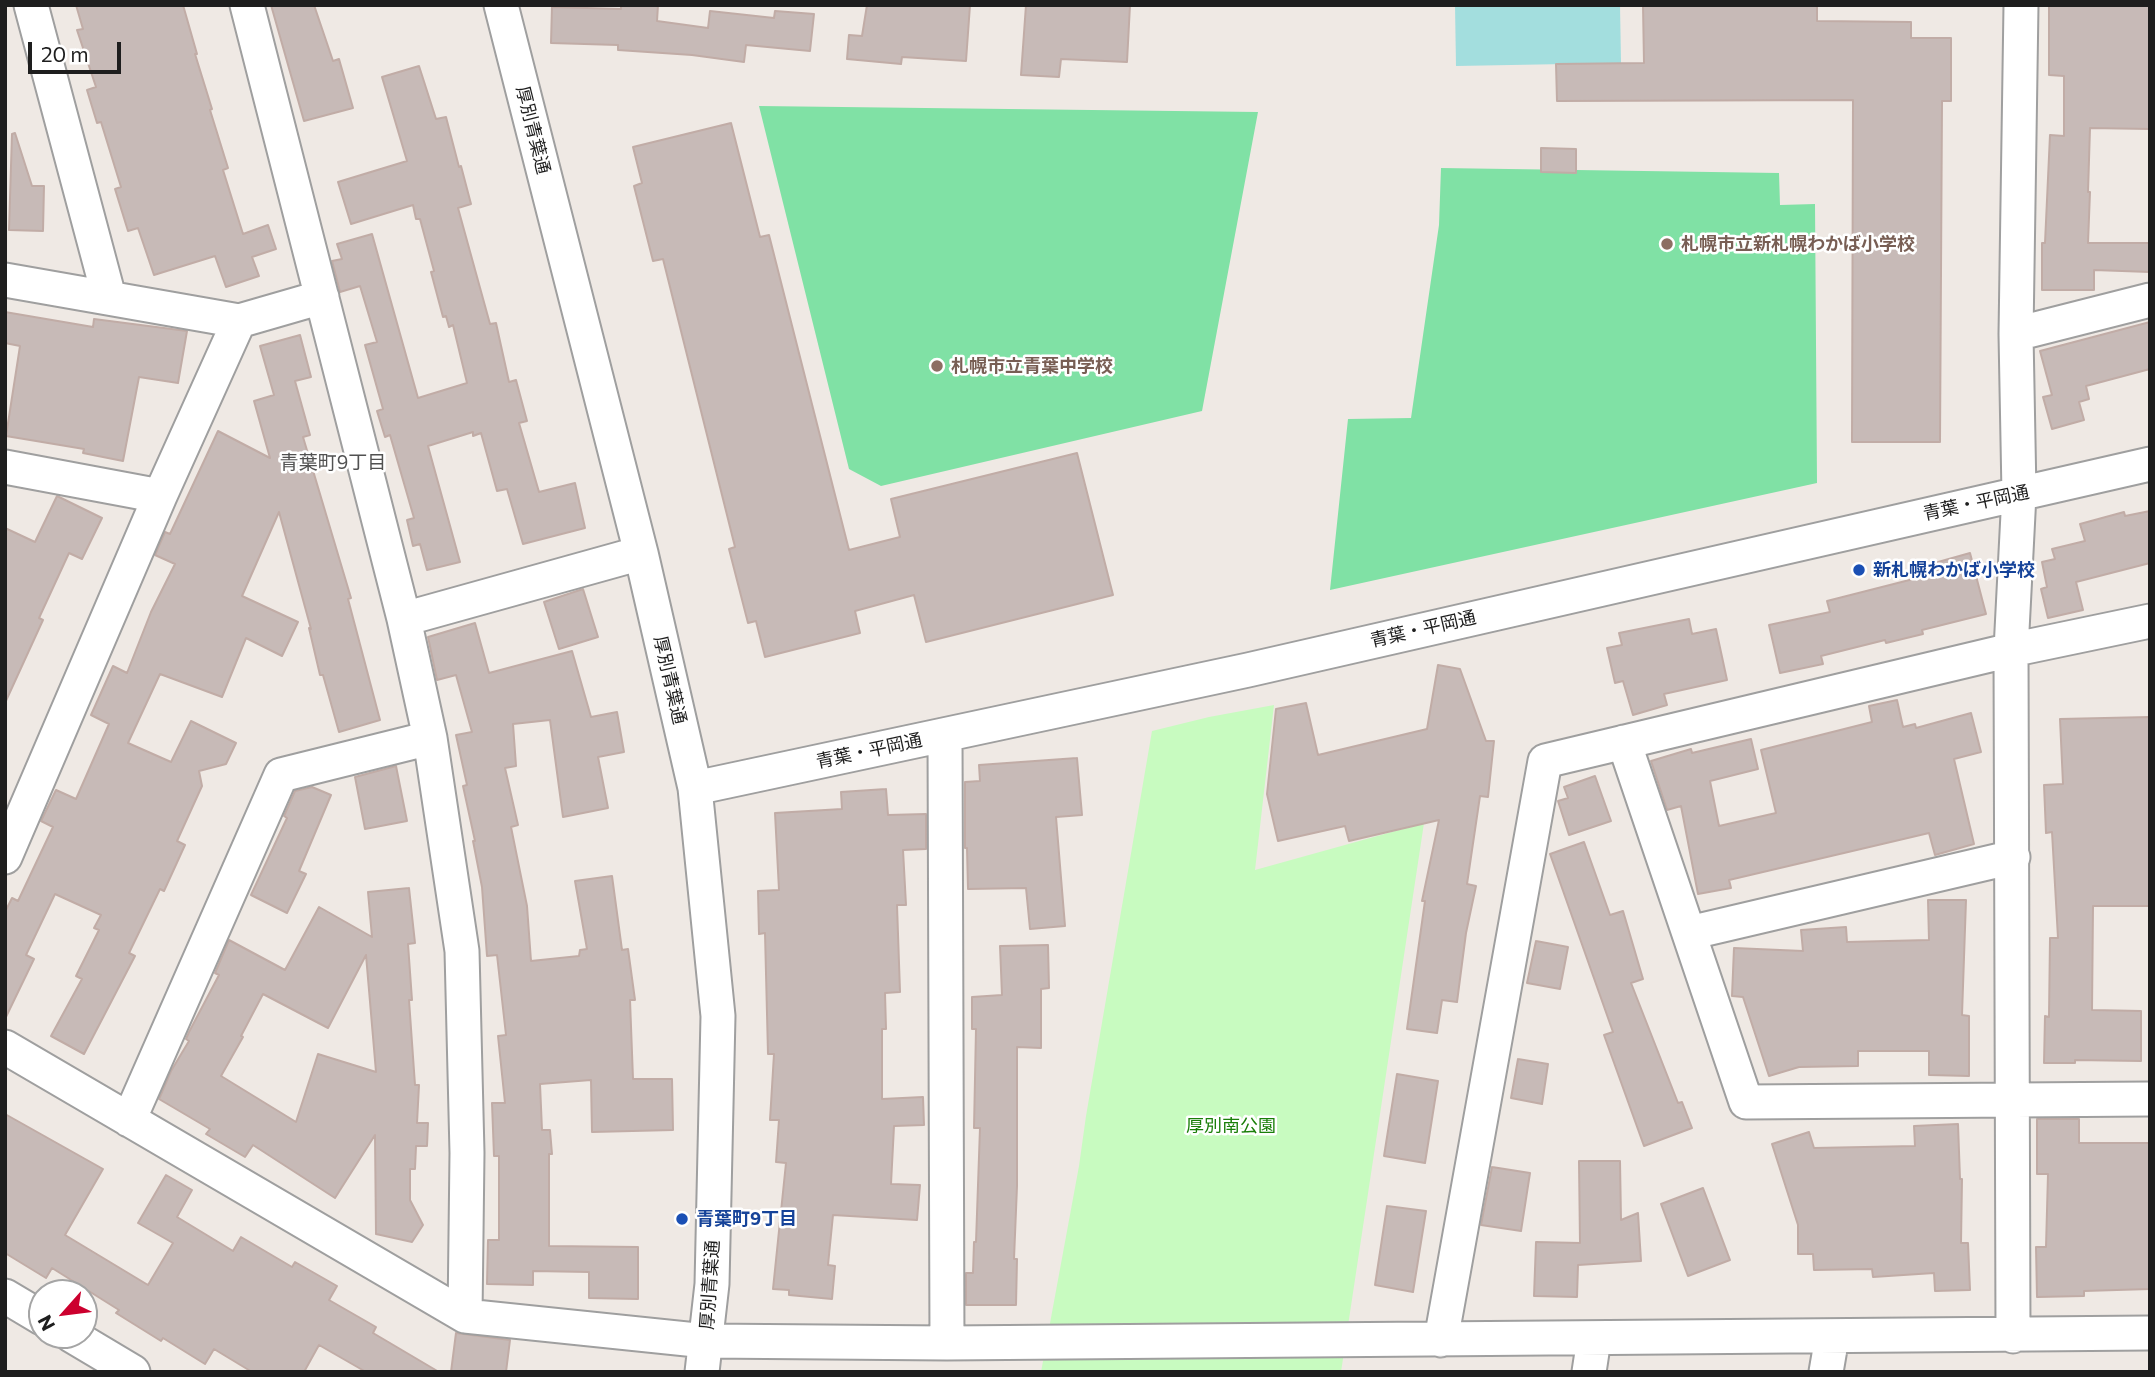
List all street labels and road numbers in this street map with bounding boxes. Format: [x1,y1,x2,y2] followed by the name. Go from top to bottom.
[512,84,554,176] street label: 厚別青葉通
[1921,481,2031,525] street label: 青葉・平岡通
[1368,606,1478,652] street label: 青葉・平岡通
[649,634,691,726] street label: 厚別青葉通
[814,729,924,773] street label: 青葉・平岡通
[696,1239,724,1331] street label: 厚別青葉通

